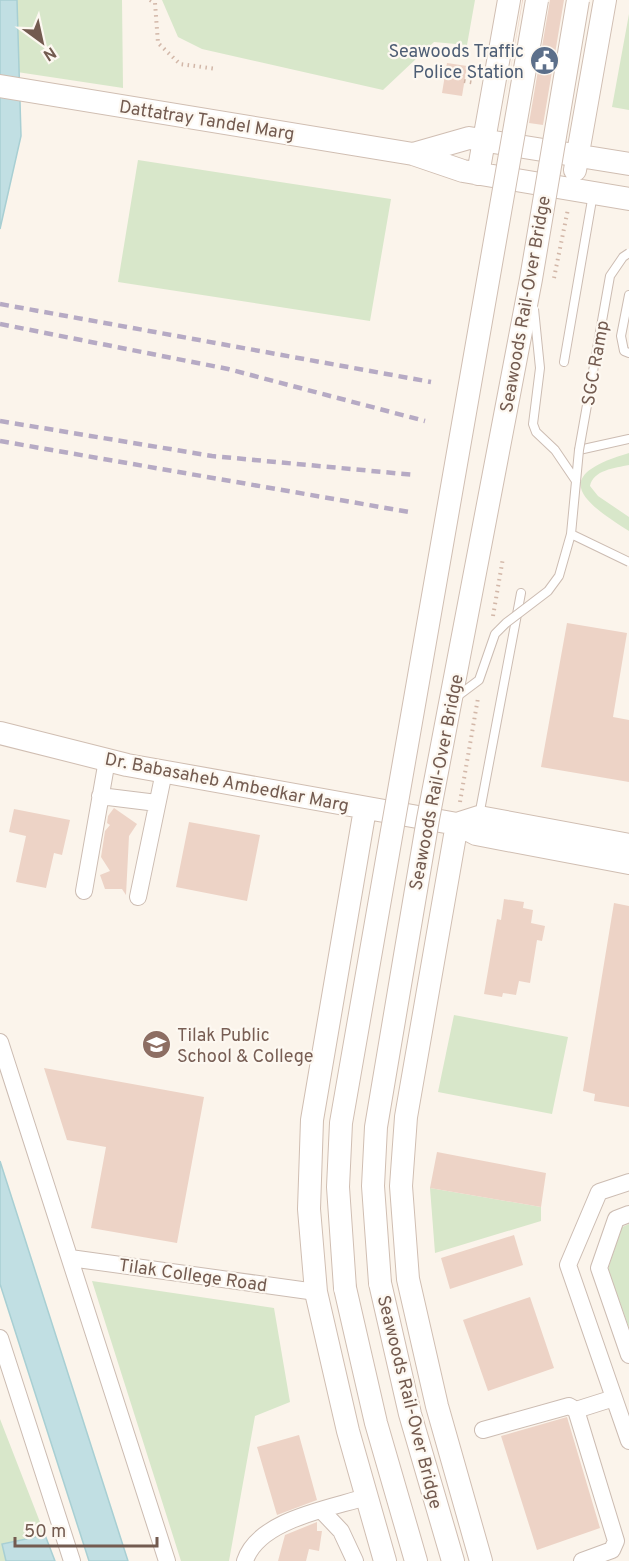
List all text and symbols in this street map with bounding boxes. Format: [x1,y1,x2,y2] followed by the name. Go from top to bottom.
[12,12,72,72] north arrow
[39,41,59,64] text: N
[389,41,524,85] place label: Seawoods Traffic Police Station
[529,45,561,77] public building icon: Seawoods Traffic Police Station
[117,96,296,147] street label: Dattatray Tandel Marg
[496,194,557,414] street label: Seawoods Rail-Over Bridge
[578,319,615,408] street label: SGC Ramp
[405,672,470,892] street label: Seawoods Rail-Over Bridge
[103,749,351,818] street label: Dr. Babasaheb Ambedkar Marg
[177,1025,314,1069] place label: Tilak Public School & College
[140,1029,172,1061] school or university icon: Tilak Public School & College
[117,1255,269,1298] street label: Tilak College Road
[371,1293,446,1512] street label: Seawoods Rail-Over Bridge
[15,1510,158,1548] scale bar
[24,1521,66,1544] text: 50 m

